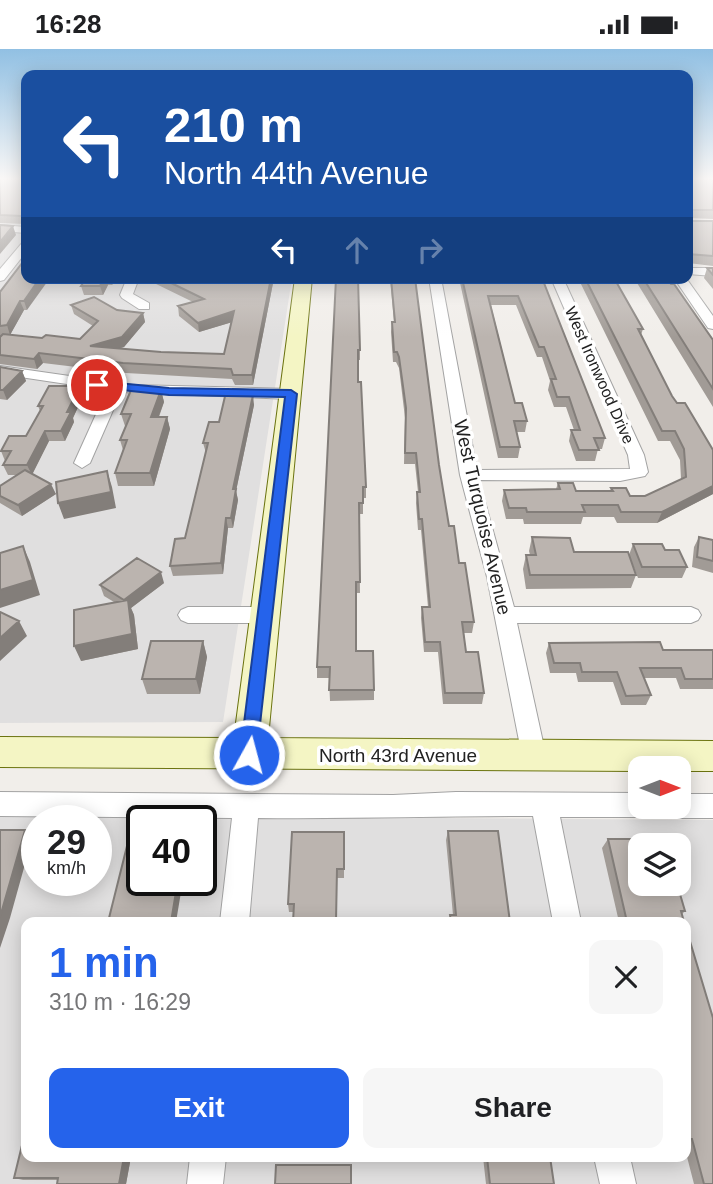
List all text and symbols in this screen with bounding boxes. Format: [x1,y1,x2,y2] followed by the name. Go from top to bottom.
[35,9,102,39] text: 16:28
[49,98,140,189] icon: left
[164,98,303,152] text: 210 m
[164,155,429,191] text: North 44th Avenue
[265,231,303,269] icon: left
[338,231,376,269] icon: ahead
[411,231,449,269] icon: right
[562,304,637,446] street label: West Ironwood Drive
[67,355,127,415] pin
[78,366,116,404] icon: arrive
[450,417,515,617] street label: West Turquoise Avenue
[212,718,286,792] position arrow
[319,745,477,766] street label: North 43rd Avenue
[628,756,691,819] north arrow
[628,756,691,896] map controls
[126,805,217,896] speed limit sign: 40
[47,822,86,861] text: 29
[628,833,691,896] button: layers
[47,858,86,878] text: km/h
[49,939,159,986] text: 1 min
[589,940,663,1014] button: close
[49,989,191,1015] text: 310 m · 16:29
[49,1068,349,1148] button: Exit
[363,1068,663,1148] button: Share

